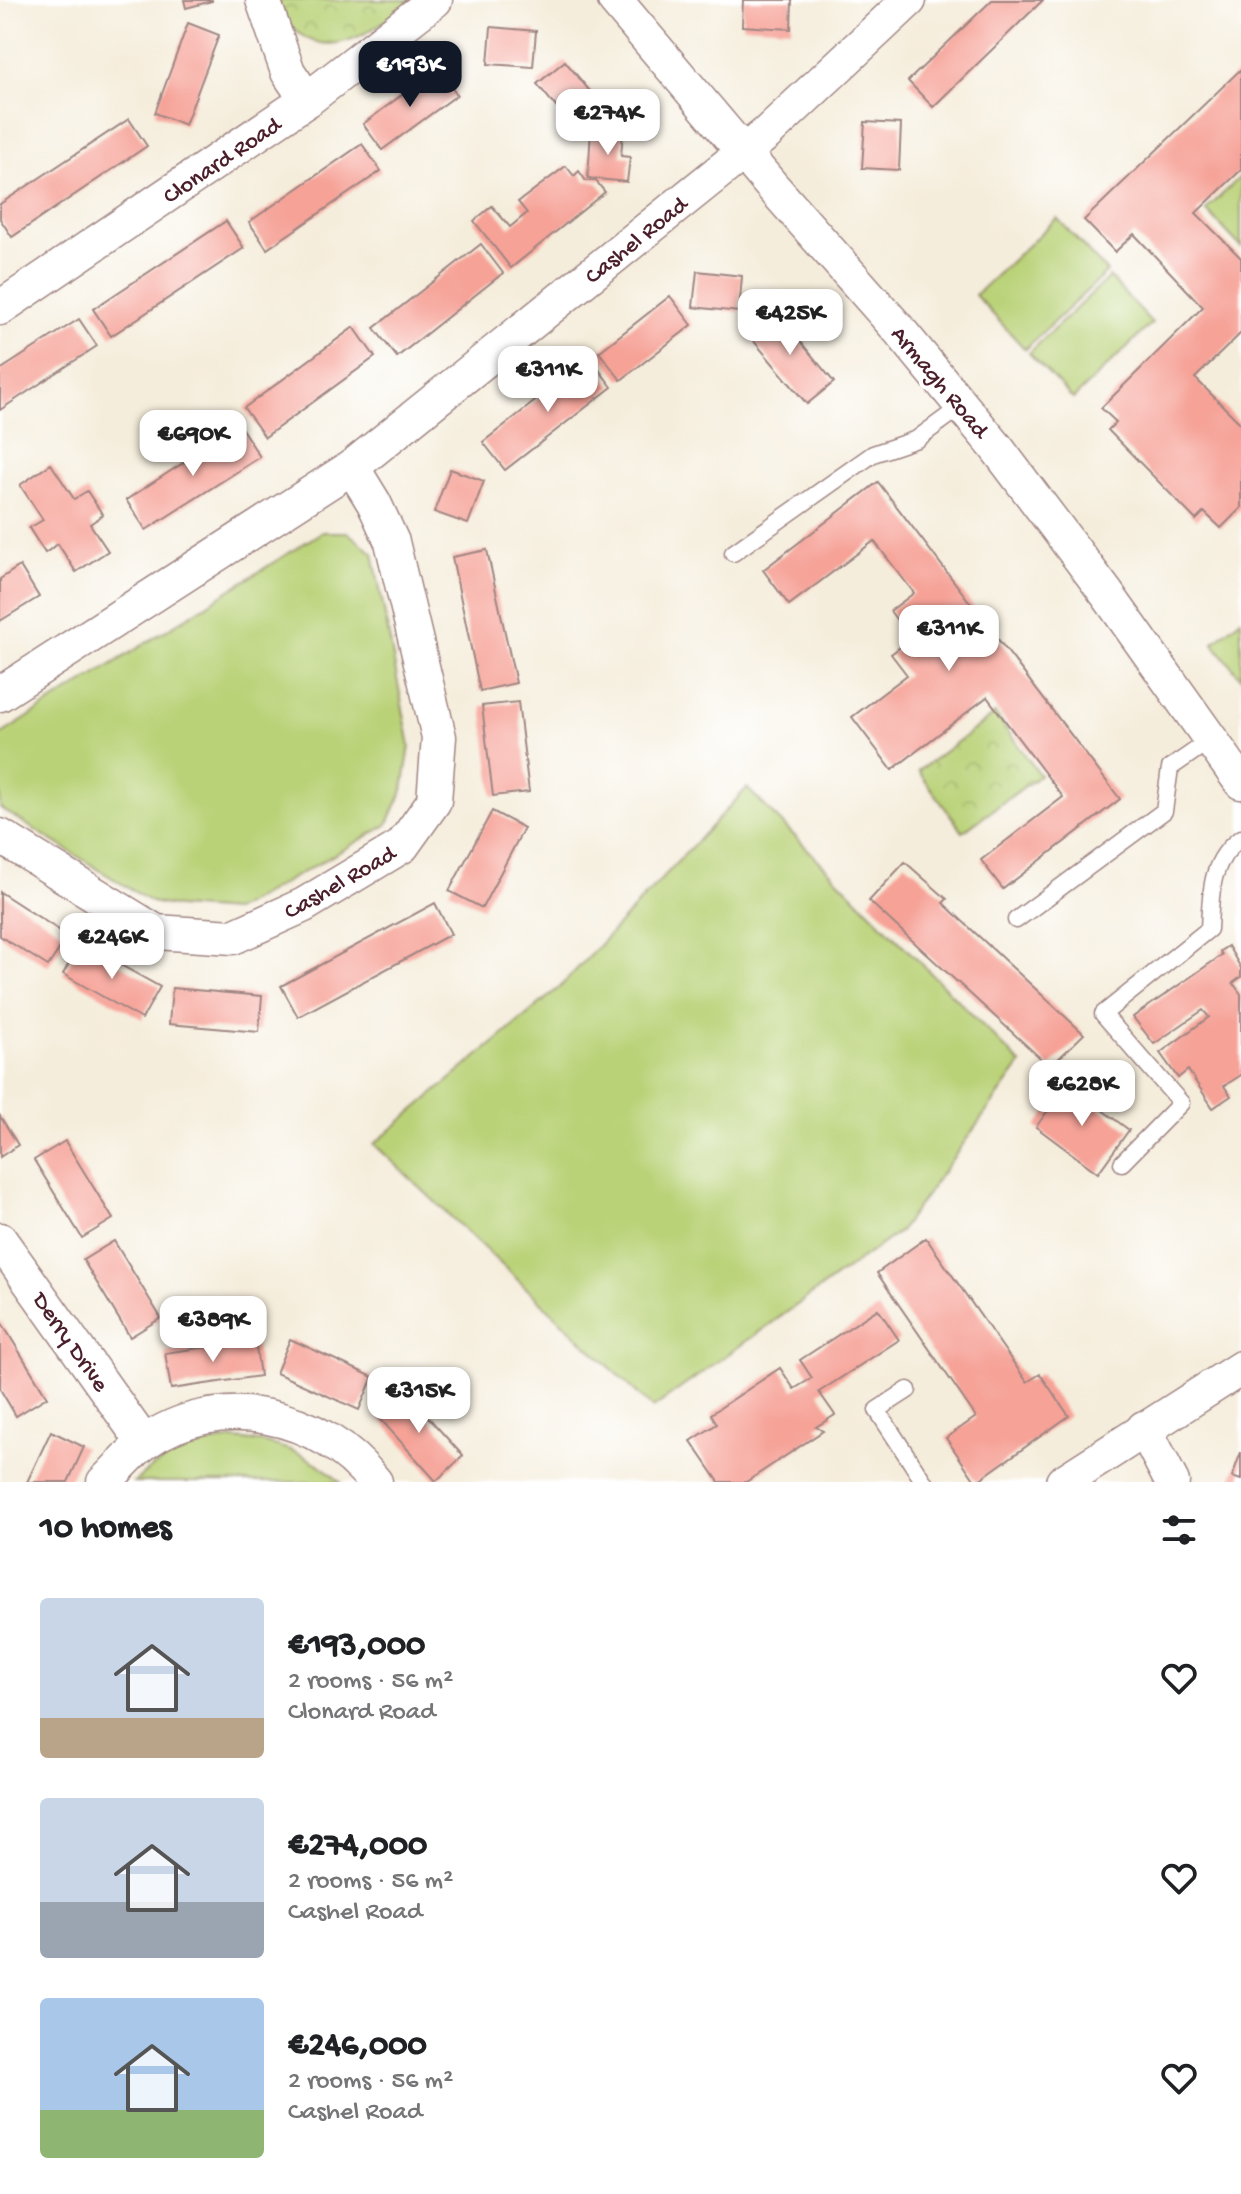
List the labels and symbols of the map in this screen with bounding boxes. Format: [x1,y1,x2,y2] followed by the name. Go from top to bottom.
[354,41,466,109] pin: €193K
[552,89,664,157] pin: €274K
[158,111,289,212] street label: Clonard Road
[580,190,696,292] street label: Cashel Road
[734,289,846,357] pin: €425K
[883,321,995,447] street label: Armagh Road
[492,346,604,414] pin: €311K
[137,410,249,478] pin: €690K
[893,605,1005,673] pin: €311K
[280,840,403,928] street label: Cashel Road
[56,913,168,981] pin: €246K
[1026,1060,1138,1128] pin: €628K
[23,1286,114,1399] street label: Derry Drive
[157,1296,269,1364] pin: €389K
[363,1367,475,1435] pin: €315K

